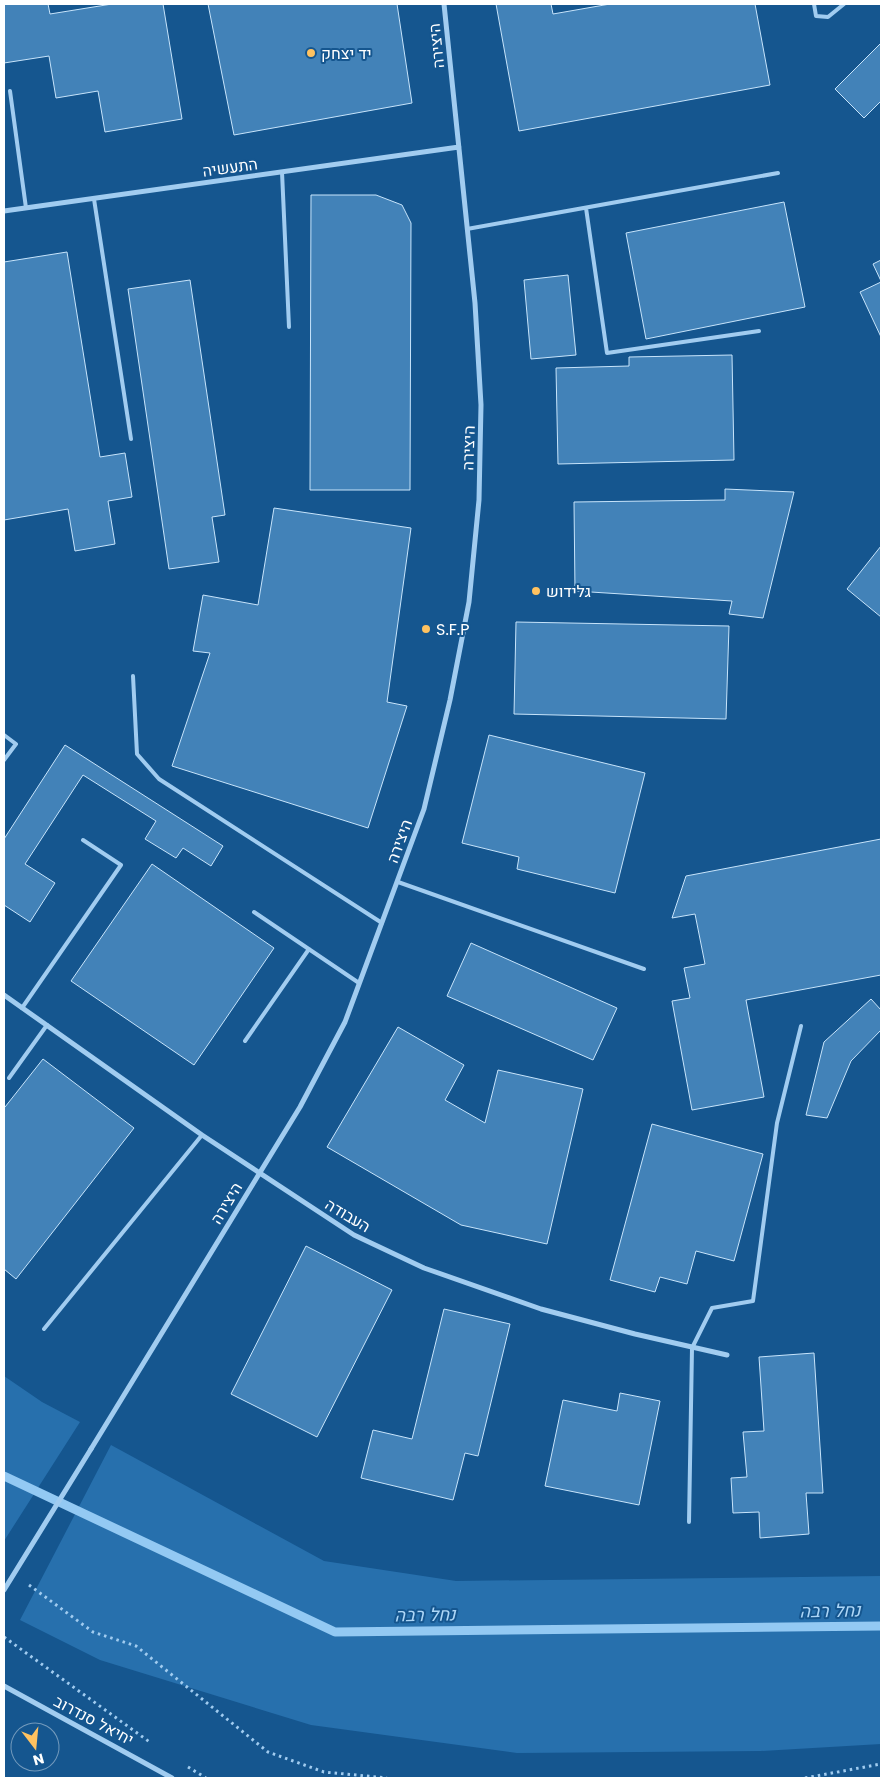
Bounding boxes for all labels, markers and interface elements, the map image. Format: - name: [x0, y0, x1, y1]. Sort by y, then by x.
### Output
- street label: היצירה: [423, 22, 450, 70]
- place label: יד יצחק: [321, 42, 372, 65]
- marker: יד יצחק: [305, 47, 317, 59]
- street label: התעשיה: [201, 152, 259, 183]
- street label: היצירה: [456, 425, 481, 471]
- place label: גלידוש: [546, 580, 591, 603]
- marker: גלידוש: [530, 585, 542, 597]
- place label: S.F.P: [436, 618, 469, 641]
- marker: S.F.P: [420, 623, 432, 635]
- street label: היצירה: [381, 816, 418, 866]
- street label: היצירה: [205, 1178, 248, 1228]
- street label: העבודה: [321, 1193, 375, 1238]
- water label: נחל רבה: [799, 1597, 862, 1624]
- water label: נחל רבה: [394, 1601, 457, 1628]
- street label: יחיאל סנדרוב: [50, 1690, 138, 1751]
- north arrow: [10, 1722, 60, 1772]
- text: N: [31, 1748, 46, 1771]

